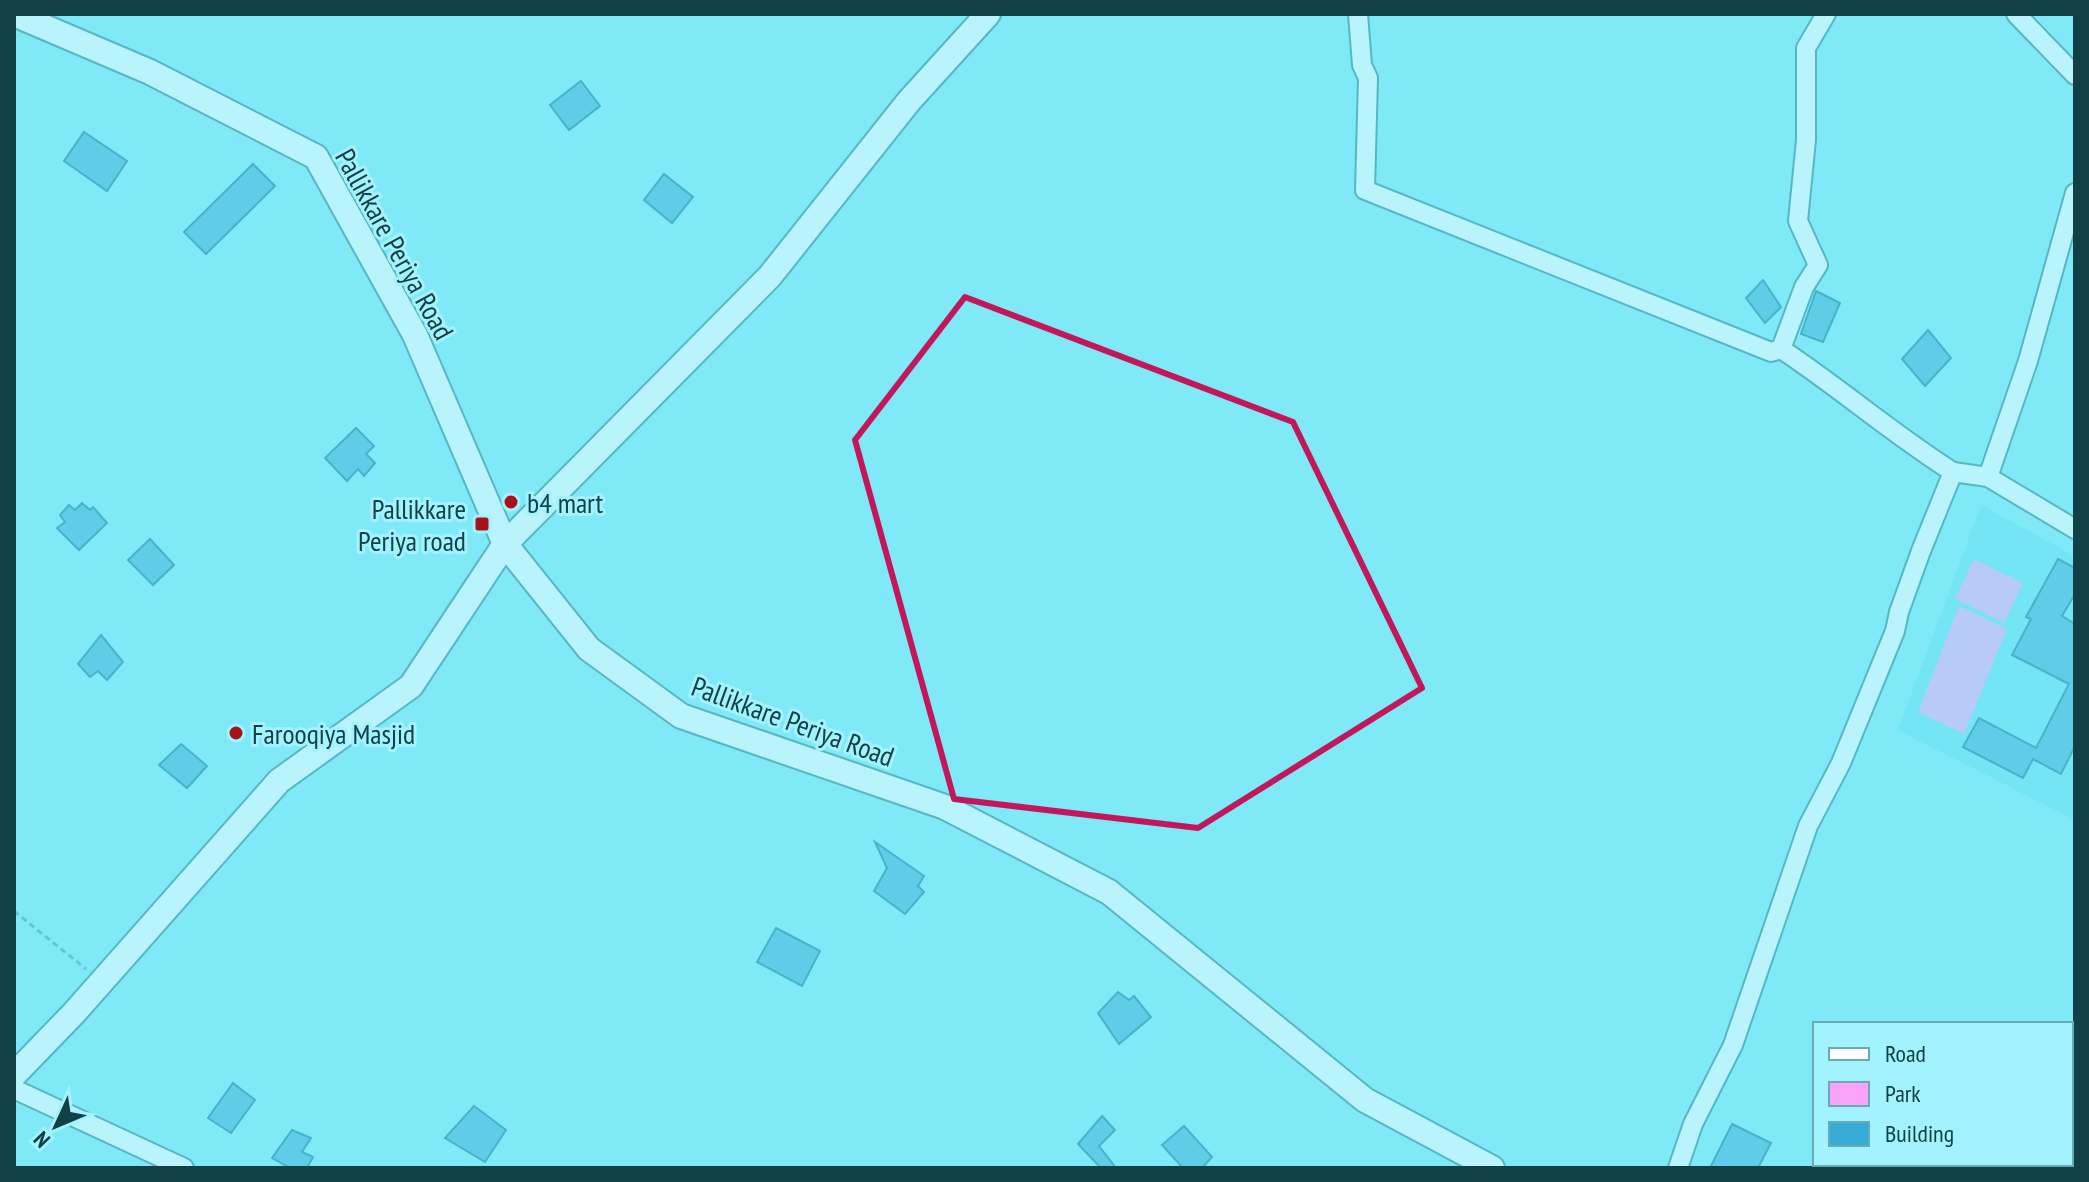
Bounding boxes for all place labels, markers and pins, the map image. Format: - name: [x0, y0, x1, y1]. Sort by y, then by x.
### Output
- place label: b4 mart: [527, 484, 603, 521]
- place label: Pallikkare Periya road: [358, 490, 466, 559]
- marker: b4 mart: [502, 493, 520, 511]
- marker: Pallikkare Periya road: [473, 515, 491, 533]
- place label: Farooqiya Masjid: [252, 715, 415, 752]
- marker: Farooqiya Masjid: [227, 724, 245, 742]

